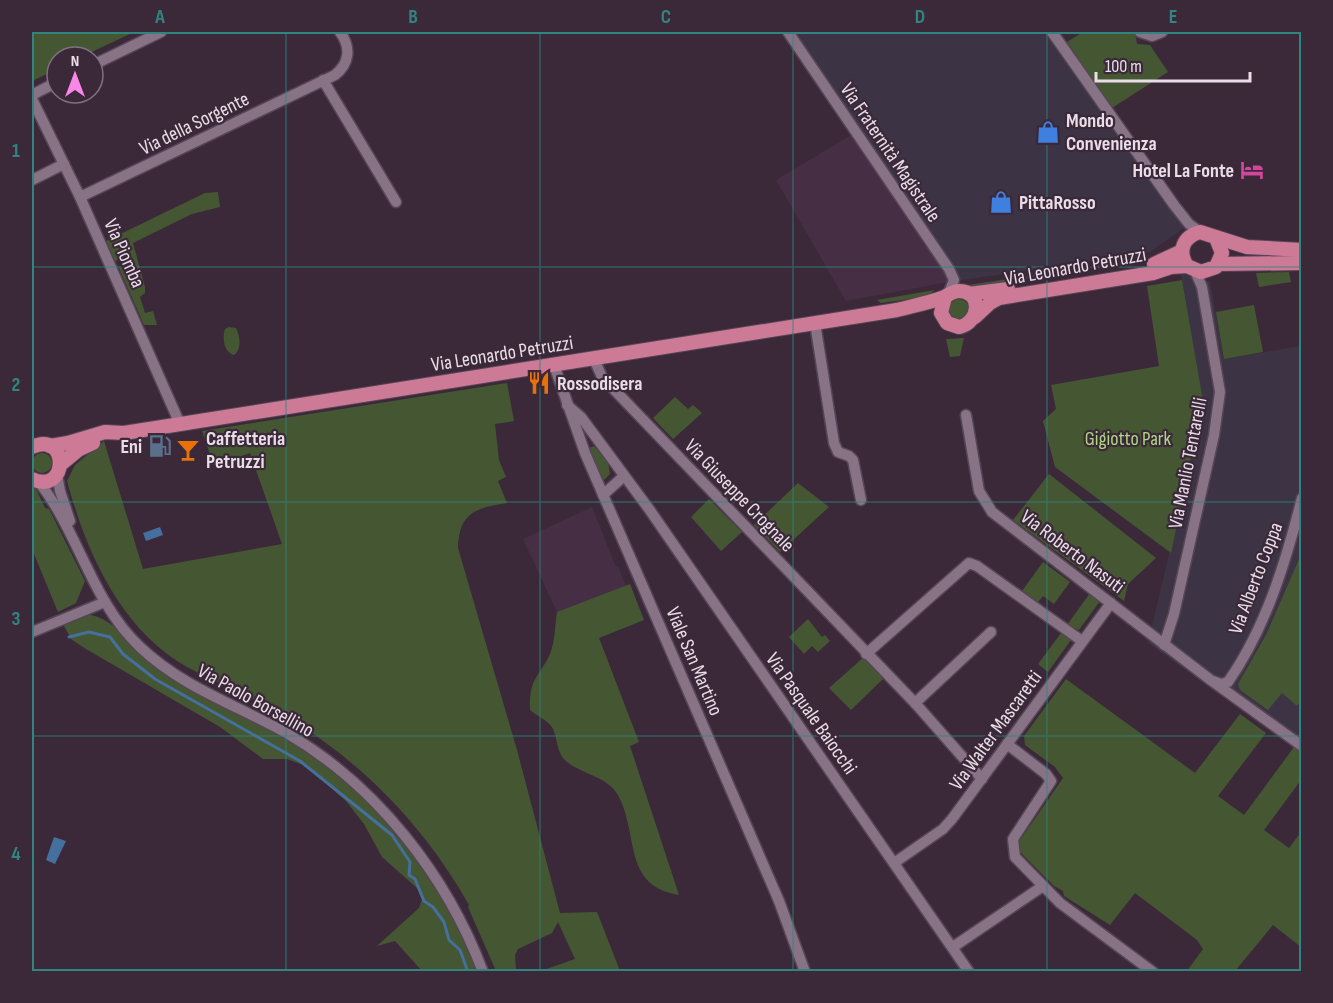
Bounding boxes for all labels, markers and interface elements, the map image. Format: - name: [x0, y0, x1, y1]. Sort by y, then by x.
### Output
- text: A: [154, 5, 165, 29]
- text: B: [408, 5, 418, 29]
- text: C: [661, 5, 671, 29]
- text: D: [915, 5, 925, 29]
- text: E: [1169, 5, 1177, 29]
- north arrow: [45, 45, 105, 105]
- scale bar: [1096, 45, 1250, 83]
- text: N: [71, 52, 79, 71]
- text: 100 m: [1105, 56, 1142, 77]
- street label: Via Fraternità Magistrale: [835, 78, 946, 227]
- street label: Via della Sorgente: [136, 87, 253, 161]
- place label: Mondo Convenienza: [1066, 109, 1157, 156]
- shop icon: Mondo Convenienza: [1035, 119, 1061, 145]
- text: 1: [12, 139, 20, 163]
- hotel icon: Hotel La Fonte: [1239, 157, 1265, 183]
- place label: Hotel La Fonte: [1132, 159, 1234, 183]
- shop icon: PittaRosso: [988, 189, 1014, 215]
- place label: PittaRosso: [1019, 191, 1096, 215]
- street label: Via Piomba: [98, 215, 150, 292]
- street label: Via Leonardo Petruzzi: [1003, 243, 1148, 291]
- street label: Via Leonardo Petruzzi: [429, 331, 575, 377]
- restaurant icon: Rossodisera: [526, 370, 552, 396]
- place label: Rossodisera: [557, 372, 642, 396]
- text: 2: [12, 373, 20, 397]
- street label: Via Manlio Tentarelli: [1163, 395, 1212, 531]
- place label: Caffetteria Petruzzi: [206, 427, 285, 474]
- park label: Gigiotto Park: [1085, 427, 1172, 451]
- fuel station icon: Eni: [147, 433, 173, 459]
- street label: Via Giuseppe Crognale: [679, 434, 799, 557]
- place label: Eni: [120, 435, 142, 459]
- bar icon: Caffetteria Petruzzi: [175, 437, 201, 463]
- street label: Via Roberto Nasuti: [1016, 505, 1129, 599]
- street label: Via Alberto Coppa: [1224, 519, 1288, 638]
- street label: Viale San Martino: [660, 603, 728, 719]
- text: 3: [12, 607, 21, 631]
- street label: Via Pasquale Baiocchi: [760, 648, 862, 779]
- street label: Via Paolo Borsellino: [193, 659, 318, 743]
- street label: Via Walter Mascaretti: [944, 666, 1047, 795]
- text: 4: [11, 842, 21, 866]

